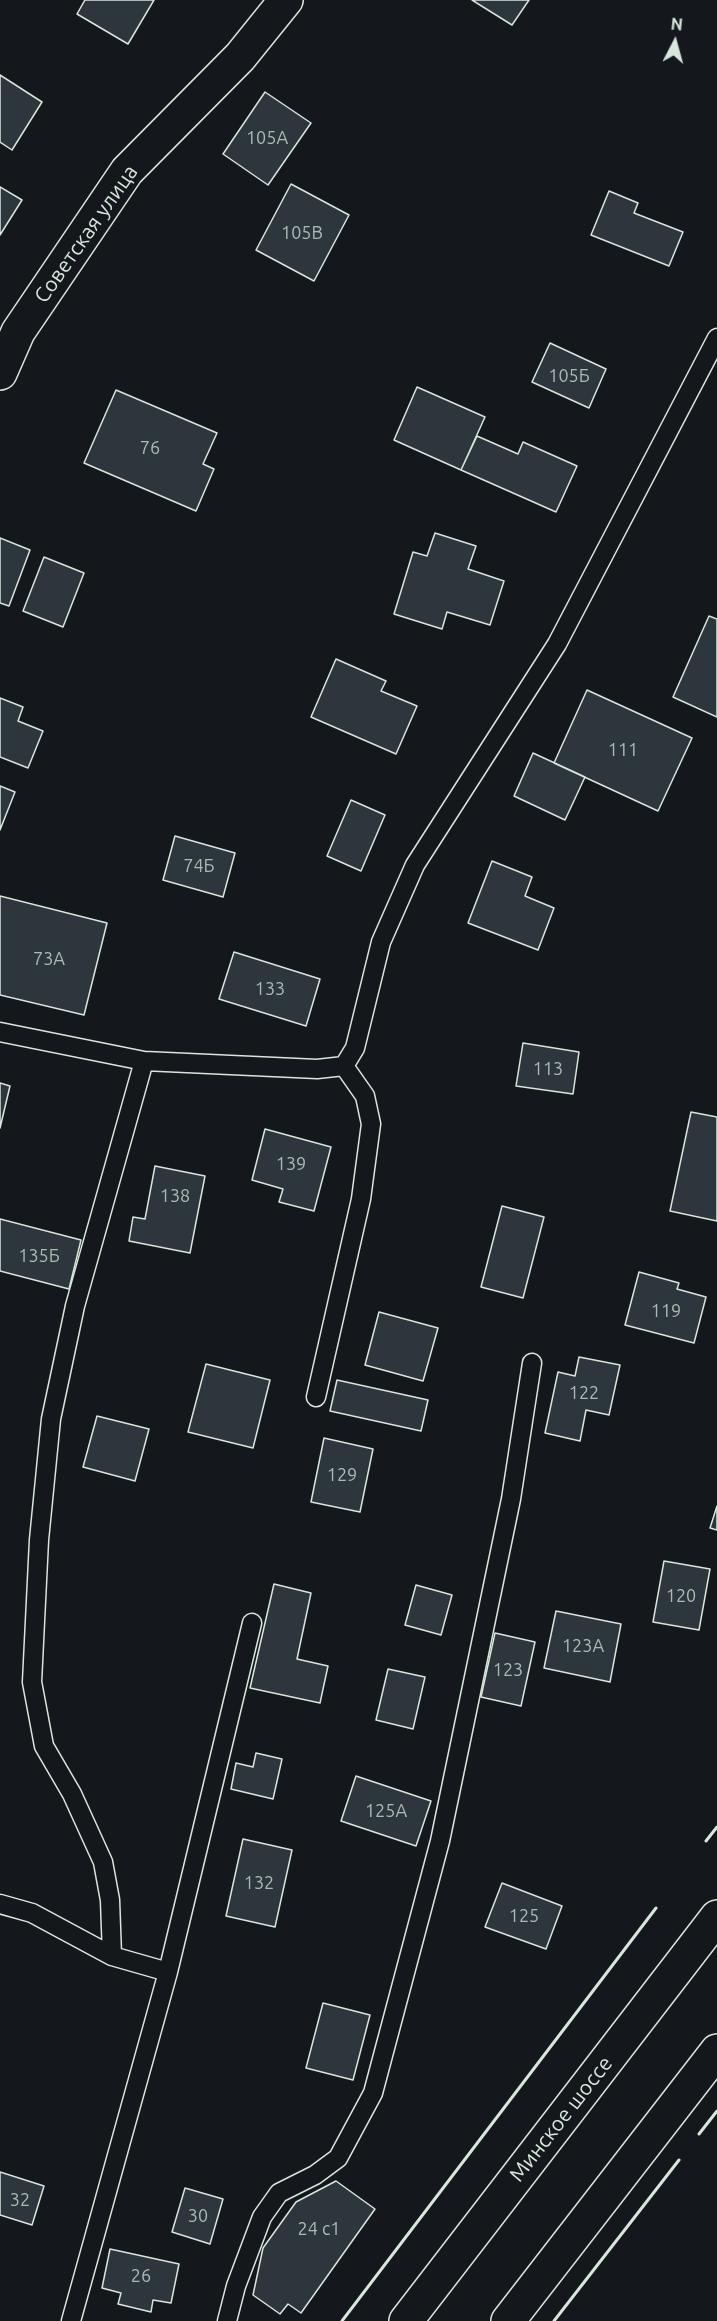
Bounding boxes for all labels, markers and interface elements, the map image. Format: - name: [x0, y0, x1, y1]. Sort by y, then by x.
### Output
- north arrow: [645, 12, 705, 72]
- text: N: [670, 15, 684, 34]
- house number: 105А: [246, 127, 288, 149]
- street label: Советская улица: [29, 160, 143, 308]
- house number: 105В: [281, 222, 323, 244]
- house number: 105Б: [548, 365, 590, 387]
- house number: 76: [140, 437, 160, 459]
- house number: 111: [608, 739, 638, 761]
- house number: 74Б: [183, 855, 215, 877]
- house number: 73А: [33, 948, 65, 970]
- house number: 133: [255, 978, 285, 1000]
- house number: 113: [533, 1058, 563, 1080]
- house number: 139: [276, 1153, 306, 1175]
- house number: 138: [160, 1185, 190, 1207]
- house number: 135Б: [18, 1245, 60, 1267]
- house number: 119: [651, 1300, 681, 1322]
- house number: 122: [569, 1382, 599, 1404]
- house number: 129: [327, 1464, 357, 1486]
- house number: 120: [666, 1585, 696, 1607]
- house number: 123А: [562, 1635, 604, 1657]
- house number: 123: [493, 1659, 523, 1681]
- house number: 125А: [365, 1800, 407, 1822]
- house number: 132: [244, 1872, 274, 1894]
- house number: 125: [509, 1905, 539, 1927]
- street label: Минское шоссе: [504, 2051, 618, 2187]
- house number: 32: [10, 2189, 30, 2211]
- house number: 30: [188, 2205, 208, 2227]
- house number: 24 с1: [298, 2218, 340, 2240]
- house number: 26: [131, 2265, 151, 2287]

